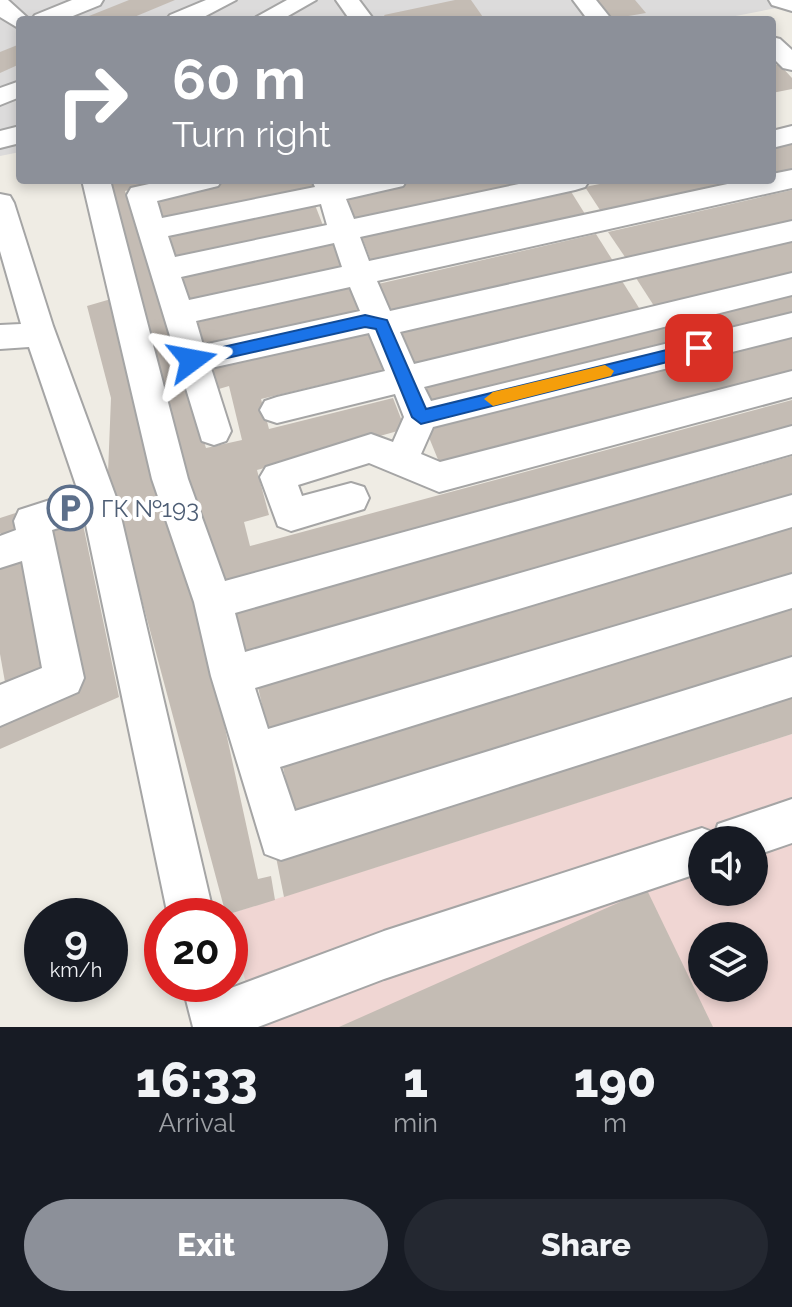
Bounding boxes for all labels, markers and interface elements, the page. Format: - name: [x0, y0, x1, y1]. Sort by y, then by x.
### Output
- text: 60 m: [172, 46, 306, 112]
- icon: right: [40, 48, 144, 152]
- text: Turn right: [172, 113, 331, 155]
- pin: [665, 314, 733, 382]
- position arrow: [150, 318, 234, 402]
- icon: arrive: [677, 326, 721, 370]
- parking icon: ГК №193: [46, 484, 94, 532]
- place label: ГК №193: [101, 494, 199, 523]
- map controls: [688, 826, 768, 1002]
- button: sound: [688, 826, 768, 906]
- speed limit sign: 20: [144, 898, 248, 1002]
- text: 9: [64, 916, 88, 963]
- button: layers: [688, 922, 768, 1002]
- text: km/h: [50, 958, 102, 982]
- text: 16:33: [136, 1052, 258, 1108]
- text: 1: [403, 1052, 428, 1108]
- text: 190: [574, 1052, 656, 1108]
- text: Arrival: [158, 1108, 235, 1138]
- text: min: [393, 1108, 438, 1138]
- text: m: [603, 1108, 627, 1138]
- button: Exit: [24, 1199, 388, 1291]
- button: Share: [404, 1199, 768, 1291]

